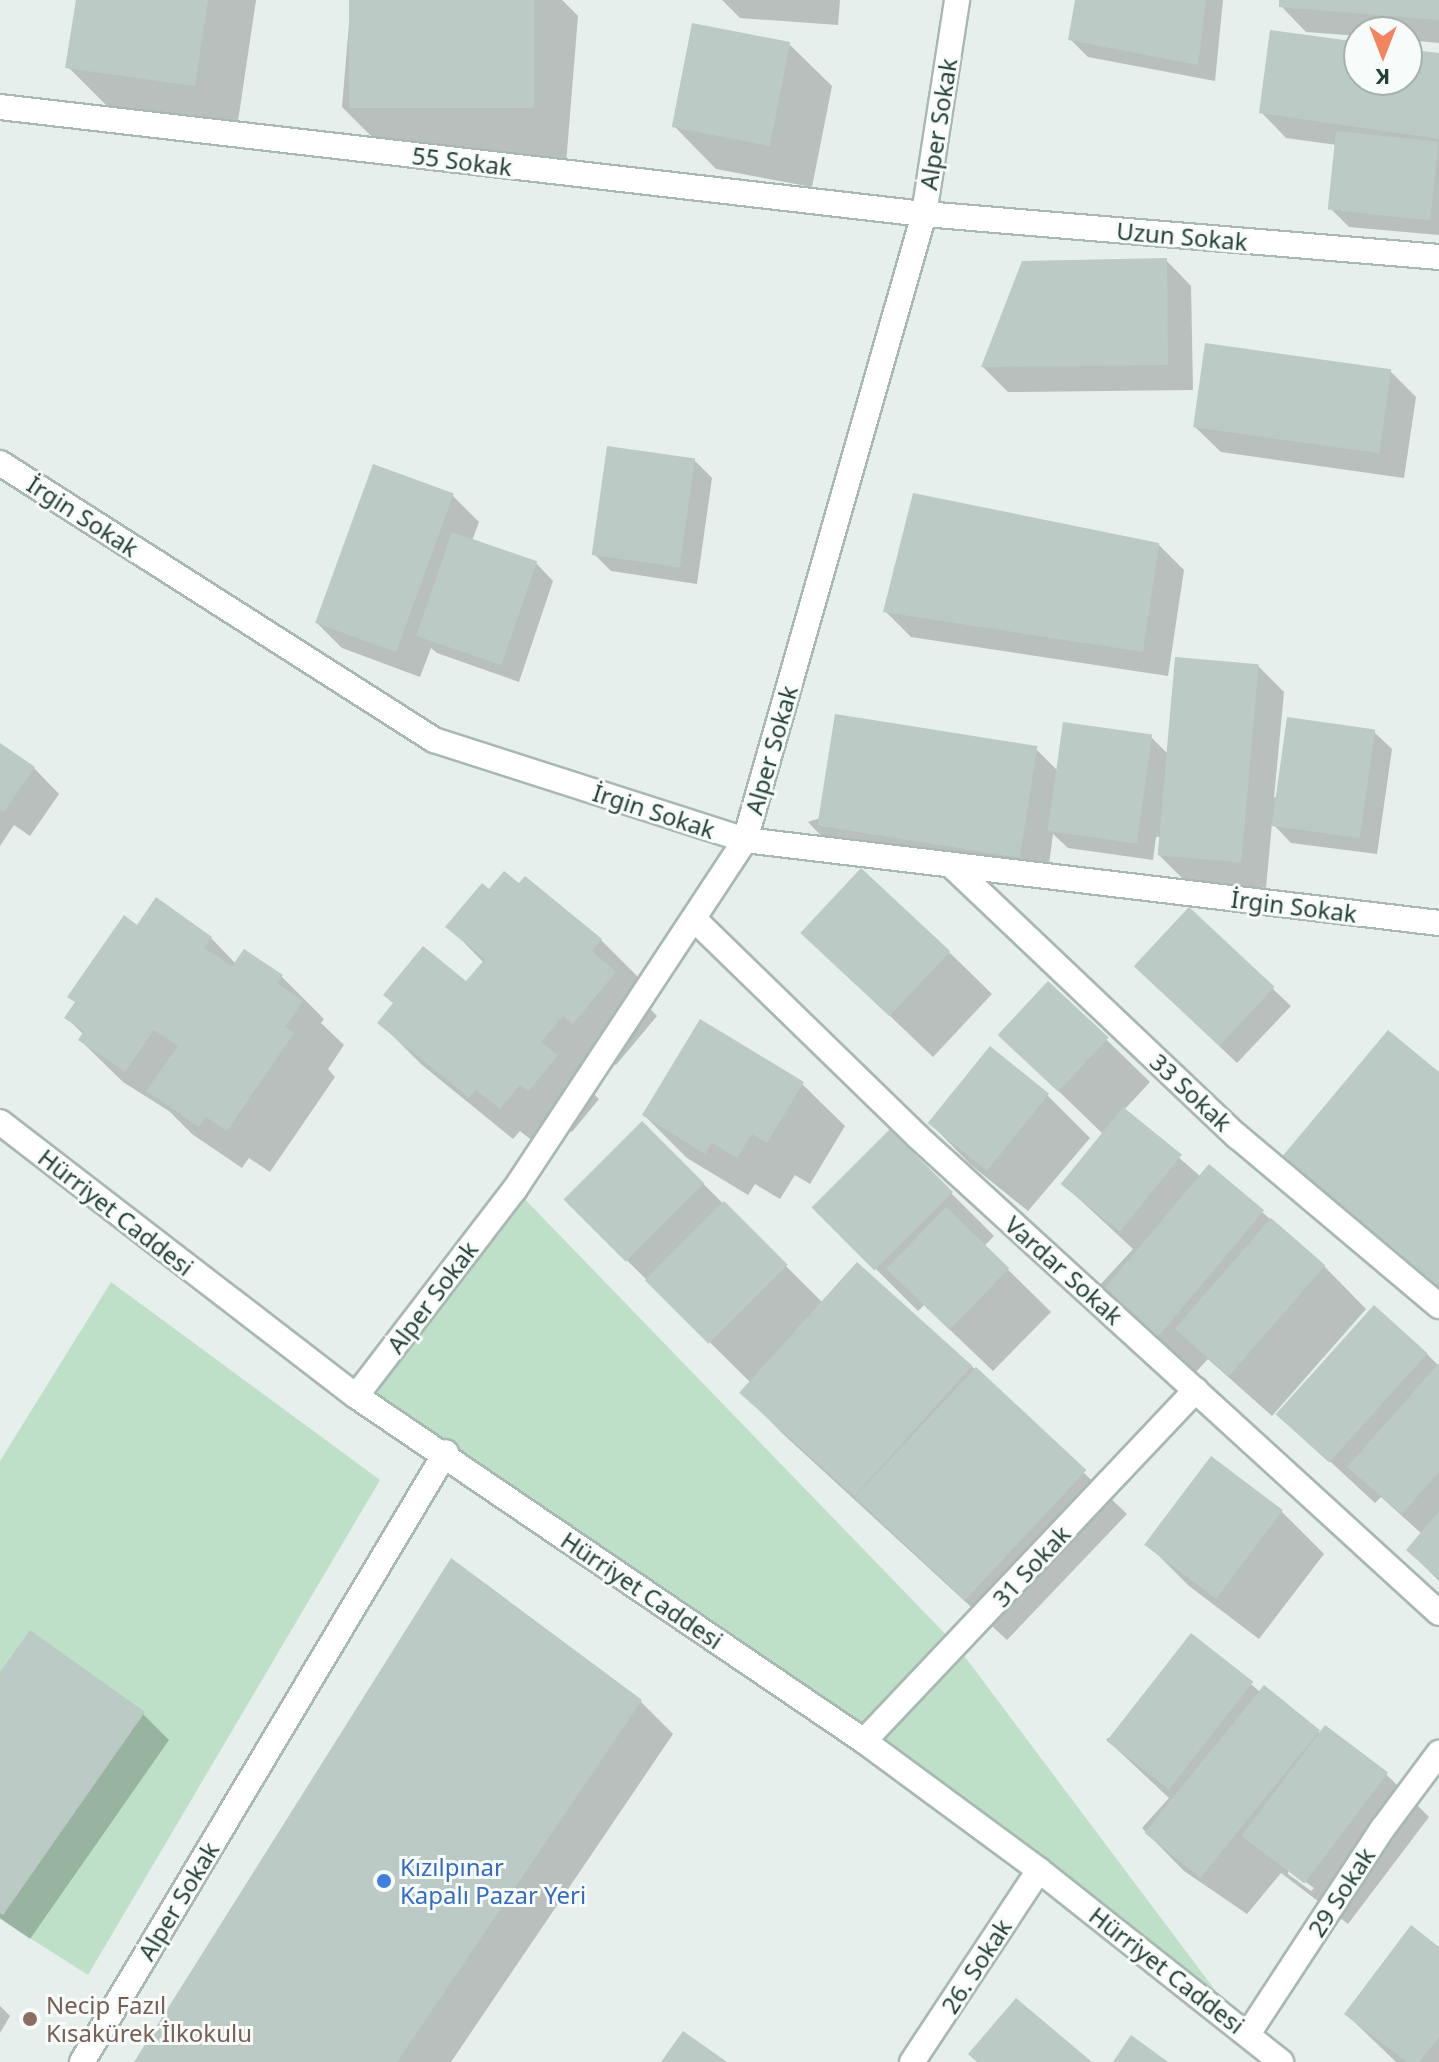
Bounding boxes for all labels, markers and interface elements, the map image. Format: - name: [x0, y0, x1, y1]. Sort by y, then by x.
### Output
- north arrow: [1343, 16, 1423, 96]
- street label: Alper Sokak: [913, 56, 963, 192]
- text: K: [1376, 63, 1390, 93]
- street label: 55 Sokak: [410, 141, 514, 181]
- street label: Uzun Sokak: [1115, 216, 1249, 256]
- street label: İrgin Sokak: [22, 469, 144, 563]
- street label: Alper Sokak: [739, 682, 803, 818]
- street label: İrgin Sokak: [589, 778, 719, 844]
- street label: İrgin Sokak: [1229, 884, 1359, 928]
- street label: 33 Sokak: [1144, 1047, 1238, 1137]
- street label: Hürriyet Caddesi: [33, 1143, 199, 1281]
- street label: Vardar Sokak: [999, 1210, 1129, 1330]
- street label: Alper Sokak: [381, 1235, 483, 1359]
- street label: 31 Sokak: [986, 1519, 1076, 1613]
- street label: Hürriyet Caddesi: [556, 1525, 728, 1655]
- street label: Alper Sokak: [131, 1837, 225, 1965]
- street label: 29 Sokak: [1302, 1842, 1380, 1942]
- place label: Kızılpınar Kapalı Pazar Yeri: [400, 1853, 586, 1909]
- marker: Kızılpınar Kapalı Pazar Yeri: [375, 1872, 393, 1890]
- street label: Hürriyet Caddesi: [1084, 1901, 1250, 2039]
- street label: 26. Sokak: [935, 1913, 1017, 2019]
- place label: Necip Fazıl Kısakürek İlkokulu: [46, 1991, 252, 2047]
- marker: Necip Fazıl Kısakürek İlkokulu: [21, 2010, 39, 2028]

